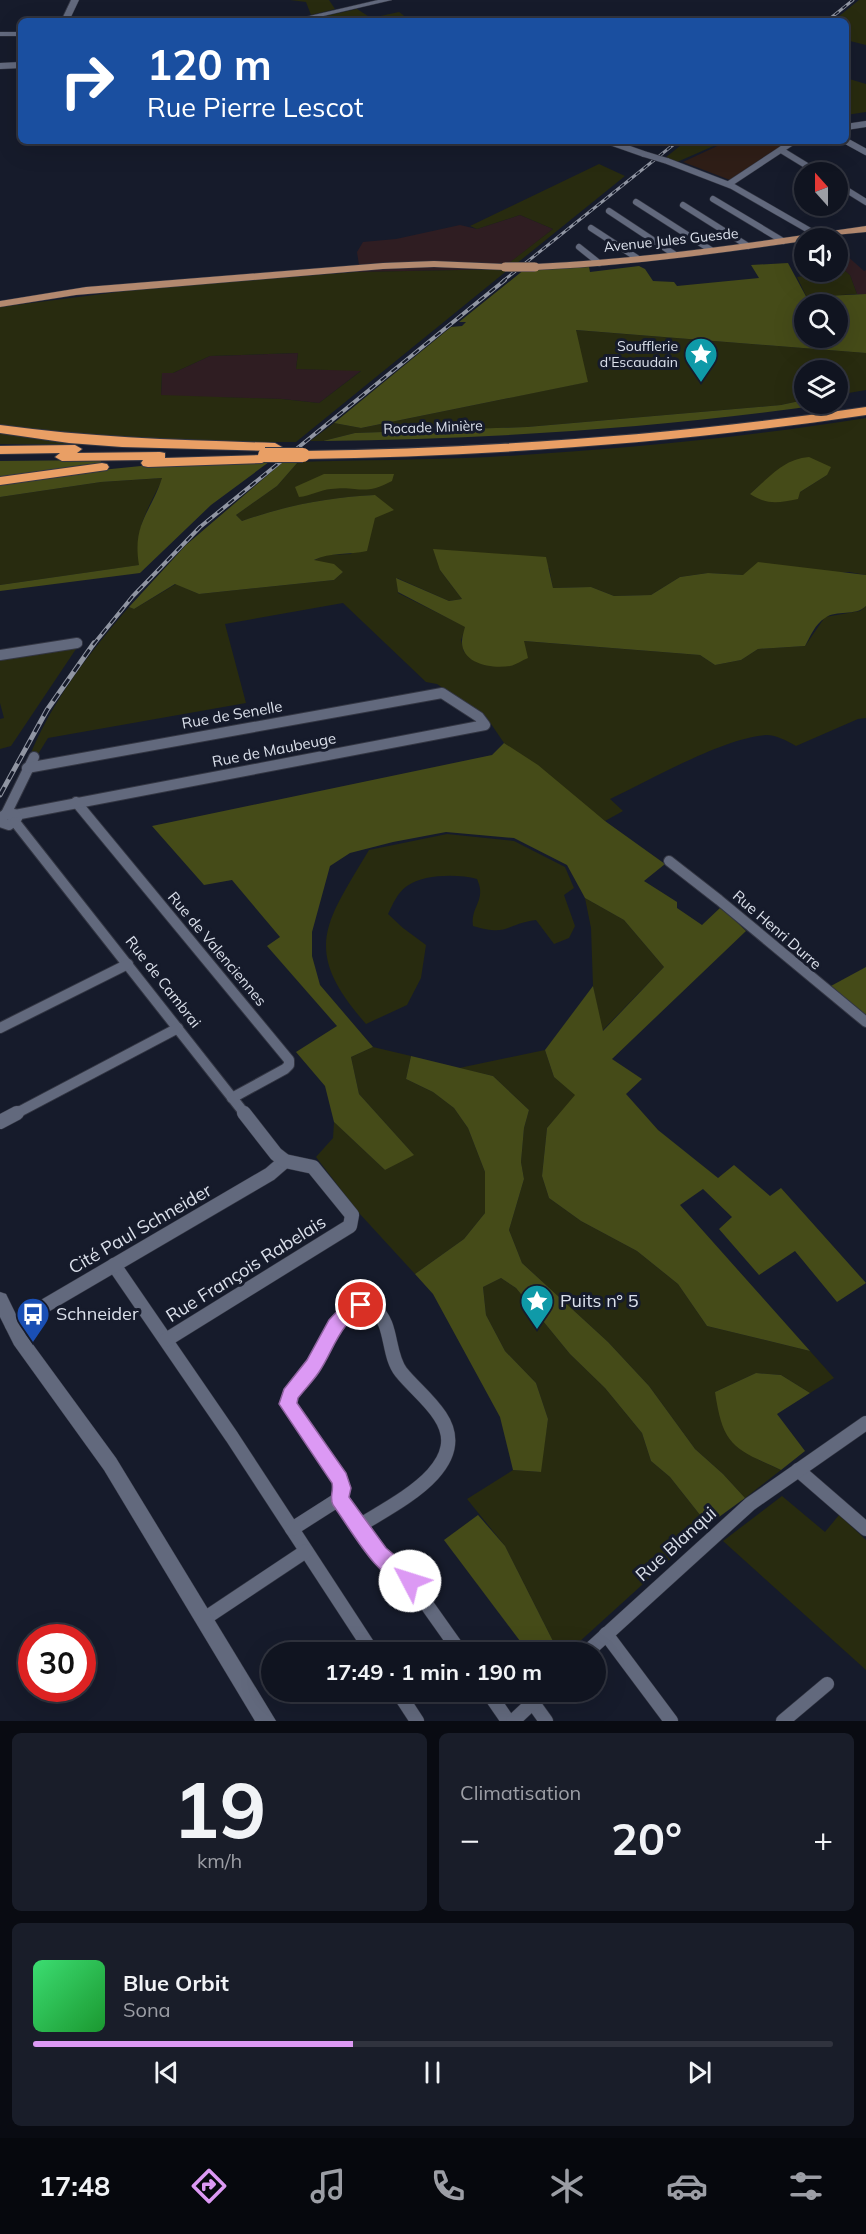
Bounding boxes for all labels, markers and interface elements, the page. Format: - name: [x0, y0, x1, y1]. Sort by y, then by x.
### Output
- text: 120 m: [147, 38, 272, 91]
- icon: right: [48, 42, 126, 120]
- text: Rue Pierre Lescot: [147, 90, 363, 124]
- north arrow: [794, 162, 848, 216]
- map controls: [794, 162, 848, 414]
- street label: Avenue Jules Guesde: [603, 224, 739, 256]
- button: sound: [794, 228, 848, 282]
- button: search: [794, 294, 848, 348]
- place icon: Soufflerie d'Escaudain: [683, 336, 719, 383]
- place label: Soufflerie d'Escaudain: [600, 337, 678, 371]
- button: layers: [794, 360, 848, 414]
- street label: Rocade Minière: [383, 416, 483, 438]
- street label: Rue de Senelle: [180, 696, 284, 733]
- street label: Rue de Maubeuge: [210, 728, 337, 771]
- street label: Rue Henri Durre: [729, 886, 826, 973]
- street label: Rue de Valenciennes: [164, 888, 271, 1010]
- street label: Rue de Cambrai: [122, 932, 205, 1031]
- street label: Cité Paul Schneider: [64, 1178, 216, 1279]
- street label: Rue François Rabelais: [162, 1210, 330, 1327]
- pin: [335, 1279, 386, 1330]
- place icon: Puits n° 5: [519, 1283, 555, 1330]
- icon: arrive: [344, 1288, 377, 1321]
- place label: Puits n° 5: [560, 1289, 639, 1312]
- bus stop icon: Schneider: [15, 1296, 51, 1343]
- place label: Schneider: [56, 1302, 139, 1325]
- street label: Rue Blanqui: [631, 1501, 721, 1586]
- position arrow: [378, 1549, 442, 1613]
- speed limit sign: 30: [18, 1624, 96, 1702]
- text: 17:49 · 1 min · 190 m: [325, 1658, 542, 1686]
- text: 19: [173, 1760, 266, 1858]
- text: Climatisation: [460, 1780, 581, 1805]
- text: 20°: [611, 1810, 682, 1866]
- text: −: [460, 1818, 480, 1859]
- text: +: [813, 1818, 833, 1859]
- text: km/h: [197, 1848, 242, 1873]
- text: Blue Orbit: [123, 1969, 229, 1997]
- text: Sona: [123, 1997, 171, 2022]
- icon: previous: [150, 2056, 183, 2089]
- icon: pause: [416, 2056, 449, 2089]
- icon: next: [683, 2056, 716, 2089]
- icon: directions: [188, 2165, 230, 2207]
- icon: music: [307, 2165, 349, 2207]
- icon: phone: [427, 2165, 469, 2207]
- icon: climate: [546, 2165, 588, 2207]
- icon: car: [666, 2165, 708, 2207]
- icon: filters: [785, 2165, 827, 2207]
- text: 17:48: [39, 2169, 110, 2203]

